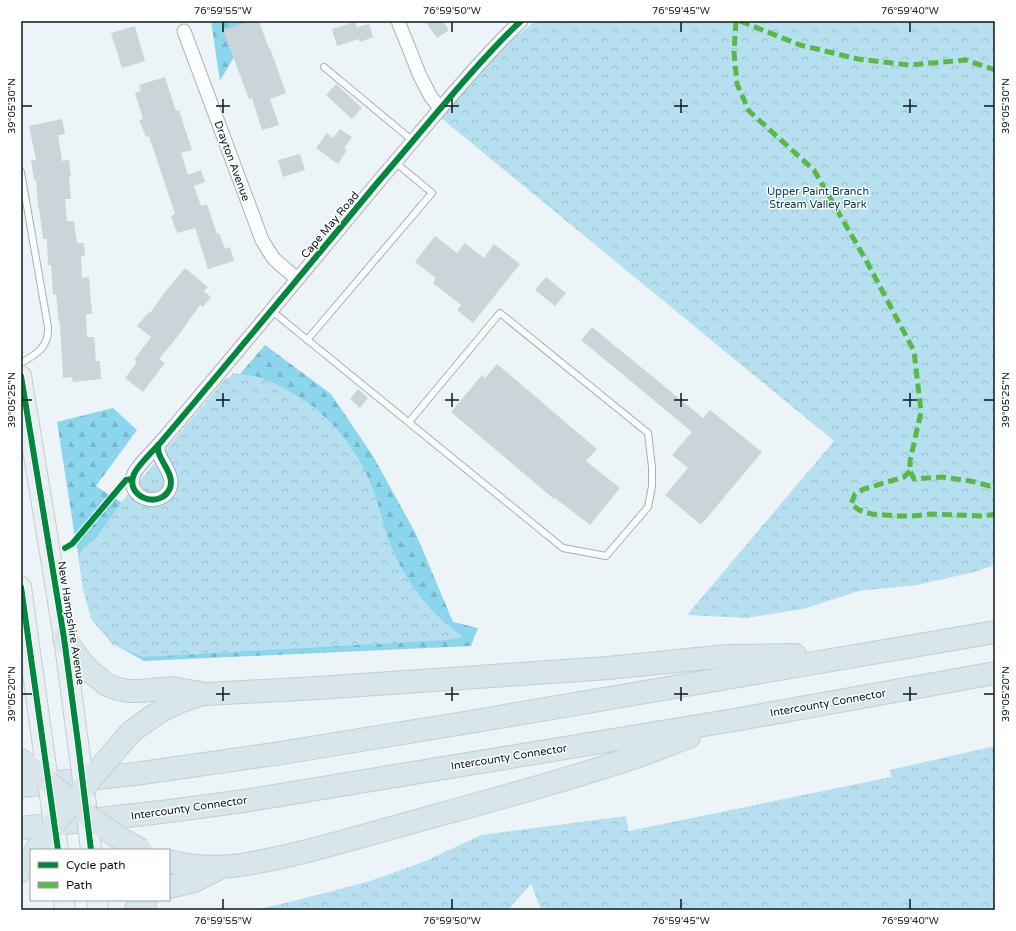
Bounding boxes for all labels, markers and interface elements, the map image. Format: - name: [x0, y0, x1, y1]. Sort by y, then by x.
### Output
- text: 76°59'55"W: [194, 5, 252, 17]
- text: 76°59'50"W: [423, 5, 481, 17]
- text: 76°59'45"W: [652, 5, 710, 17]
- text: 76°59'40"W: [881, 5, 939, 17]
- text: 39°05'30"N: [6, 78, 18, 134]
- text: 39°05'30"N: [1000, 78, 1012, 134]
- street label: Drayton Avenue: [211, 119, 253, 203]
- park label: Upper Paint Branch Stream Valley Park: [767, 185, 869, 211]
- street label: Cape May Road: [298, 189, 362, 261]
- text: 39°05'25"N: [6, 372, 18, 428]
- text: 39°05'25"N: [1000, 372, 1012, 428]
- street label: New Hampshire Avenue: [55, 560, 87, 686]
- text: 39°05'20"N: [6, 666, 18, 722]
- text: 39°05'20"N: [1000, 666, 1012, 722]
- street label: Intercounty Connector: [769, 686, 888, 720]
- street label: Intercounty Connector: [450, 741, 569, 773]
- street label: Intercounty Connector: [130, 793, 249, 823]
- legend: [30, 849, 170, 901]
- text: Cycle path: [66, 858, 125, 872]
- text: Path: [66, 878, 92, 892]
- text: 76°59'55"W: [194, 915, 252, 927]
- text: 76°59'50"W: [423, 915, 481, 927]
- text: 76°59'45"W: [652, 915, 710, 927]
- text: 76°59'40"W: [881, 915, 939, 927]

